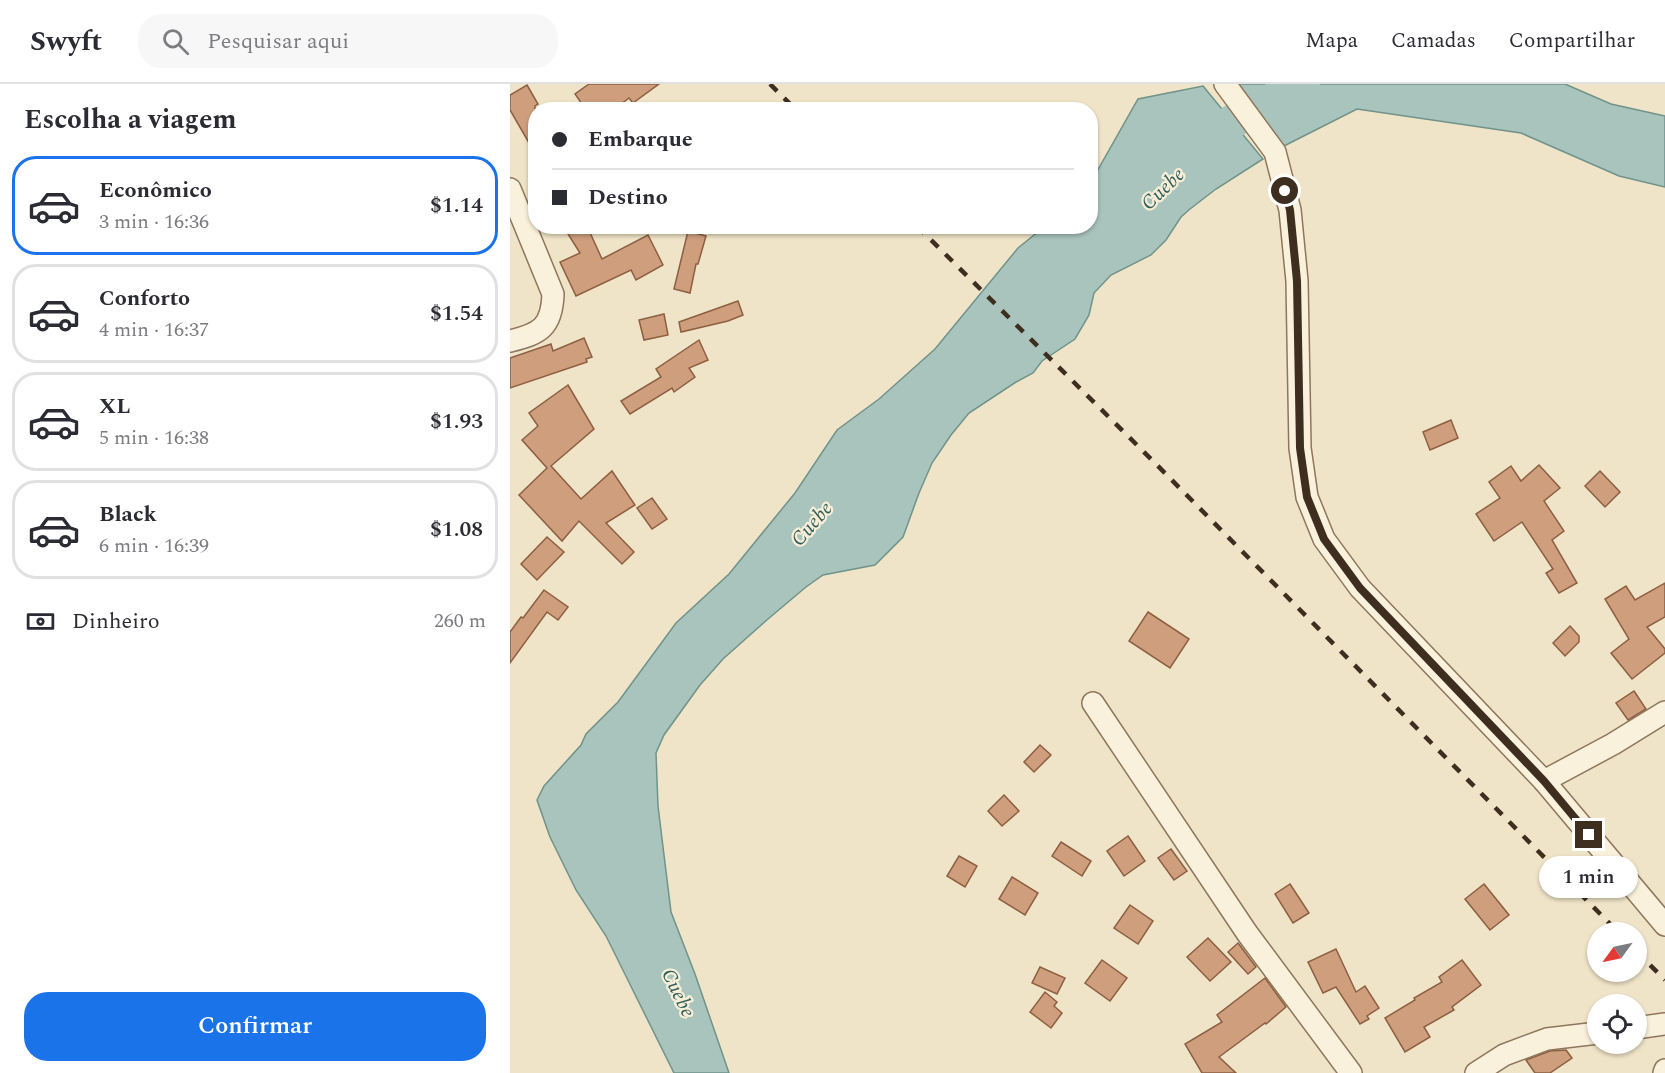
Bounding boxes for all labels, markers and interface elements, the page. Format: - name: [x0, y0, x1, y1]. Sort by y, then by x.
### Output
- search box: [138, 14, 558, 68]
- text: Swyft: [30, 20, 102, 63]
- icon: search: [159, 25, 192, 58]
- text: Pesquisar aqui: [207, 25, 349, 58]
- text: Mapa: [1305, 25, 1358, 57]
- text: Camadas: [1391, 25, 1476, 57]
- text: Compartilhar: [1509, 25, 1635, 57]
- text: Escolha a viagem: [24, 99, 237, 141]
- text: Embarque: [588, 123, 693, 156]
- water label: Cuebe: [1134, 160, 1192, 218]
- text: Econômico: [99, 174, 212, 207]
- route start: [1271, 177, 1298, 204]
- icon: car: [27, 179, 81, 233]
- text: Destino: [588, 181, 668, 214]
- text: $1.14: [430, 189, 483, 222]
- text: 3 min · 16:36: [99, 207, 209, 237]
- text: Conforto: [99, 282, 190, 315]
- icon: car: [27, 287, 81, 341]
- text: $1.54: [430, 297, 483, 330]
- text: 4 min · 16:37: [99, 315, 209, 345]
- text: XL: [99, 390, 130, 423]
- icon: car: [27, 395, 81, 449]
- text: $1.93: [430, 405, 483, 438]
- text: 5 min · 16:38: [99, 423, 209, 453]
- water label: Cuebe: [784, 495, 840, 553]
- text: Black: [99, 498, 157, 531]
- icon: car: [27, 503, 81, 557]
- text: $1.08: [430, 513, 483, 546]
- text: 6 min · 16:39: [99, 531, 209, 561]
- icon: cash: [24, 605, 57, 638]
- text: Dinheiro: [72, 605, 160, 638]
- text: 260 m: [434, 606, 486, 636]
- route end: [1575, 821, 1602, 848]
- callout: 1 min: [1540, 856, 1638, 898]
- text: 1 min: [1563, 862, 1614, 892]
- north arrow: [1587, 922, 1647, 982]
- map controls: [1587, 922, 1647, 1054]
- water label: Cuebe: [653, 963, 703, 1023]
- button: Confirmar: [24, 992, 486, 1061]
- button: locate: [1587, 994, 1647, 1054]

